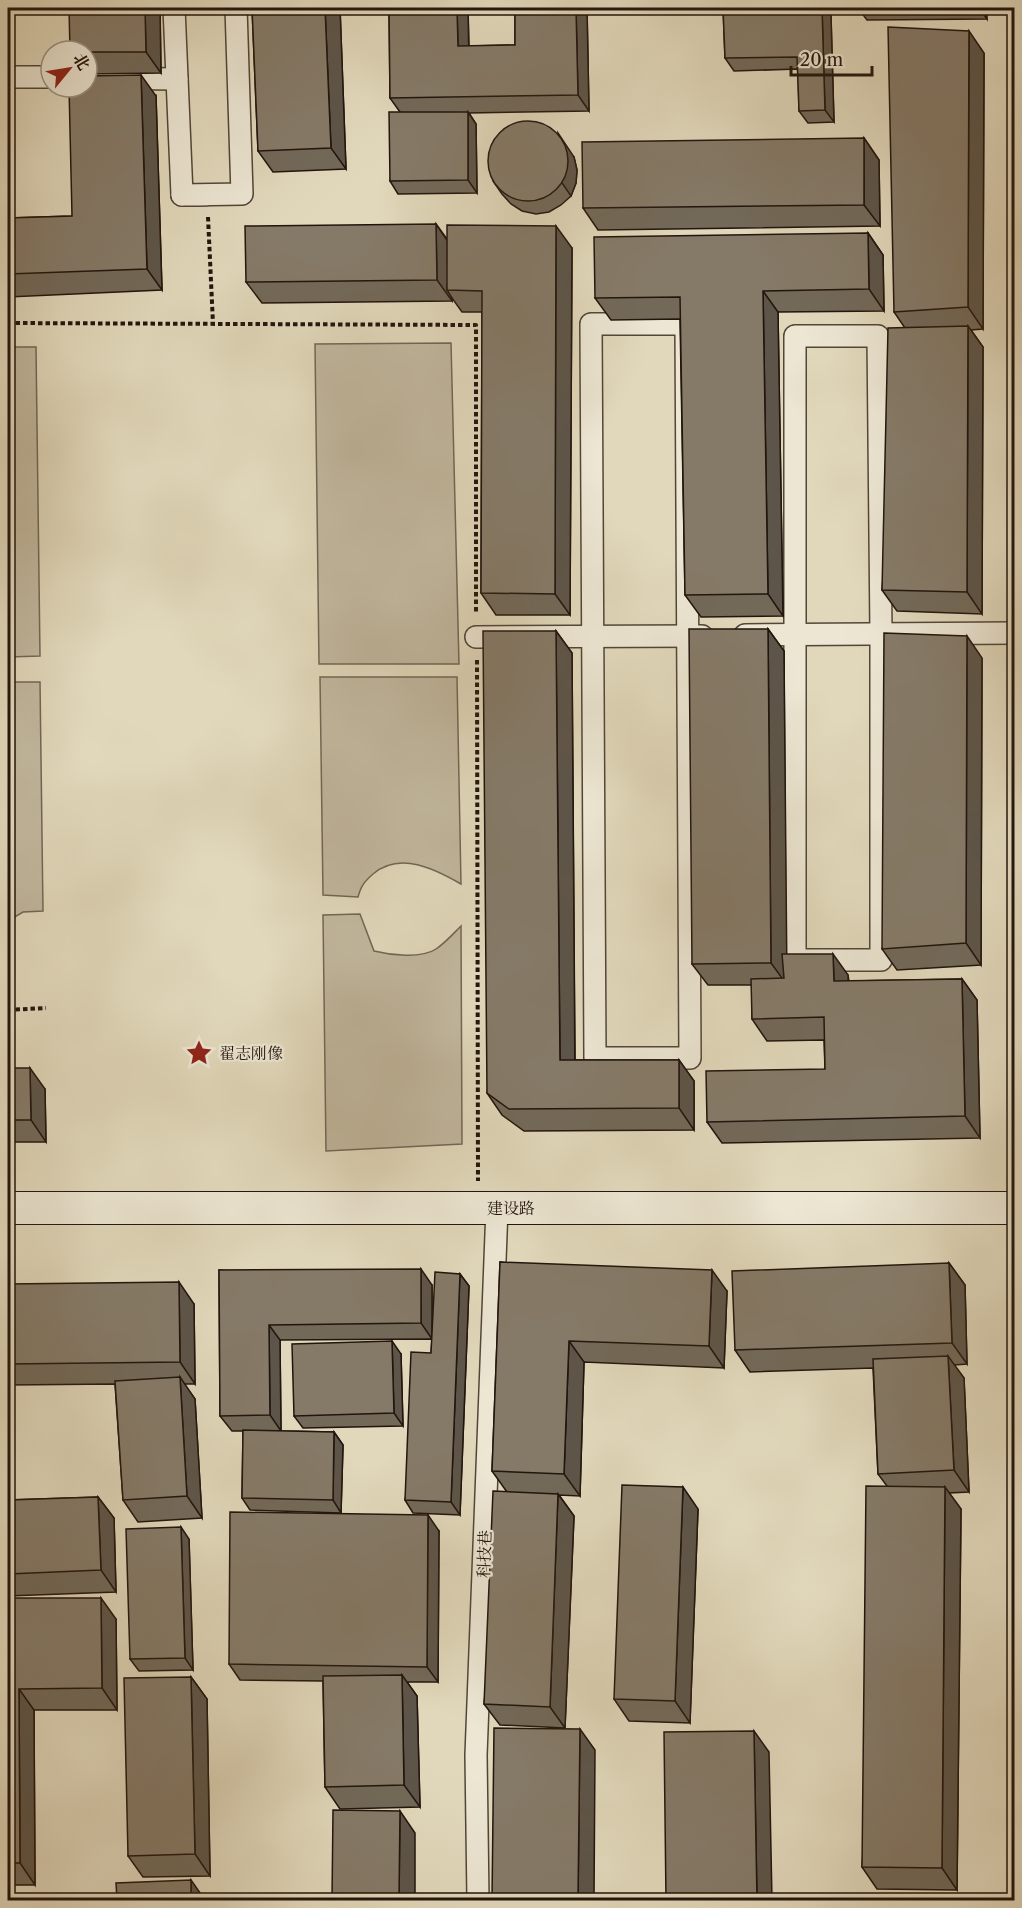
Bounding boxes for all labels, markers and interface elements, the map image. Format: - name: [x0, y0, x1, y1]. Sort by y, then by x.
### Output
- north arrow: [39, 39, 99, 99]
- scale bar: [791, 39, 872, 77]
- text: 20 m: [800, 49, 844, 71]
- text: 北: [69, 50, 95, 73]
- place icon: 翟志刚像: [184, 1038, 214, 1068]
- place label: 翟志刚像: [219, 1043, 283, 1063]
- street label: 建设路: [487, 1198, 535, 1218]
- street label: 科技巷: [473, 1530, 495, 1578]

